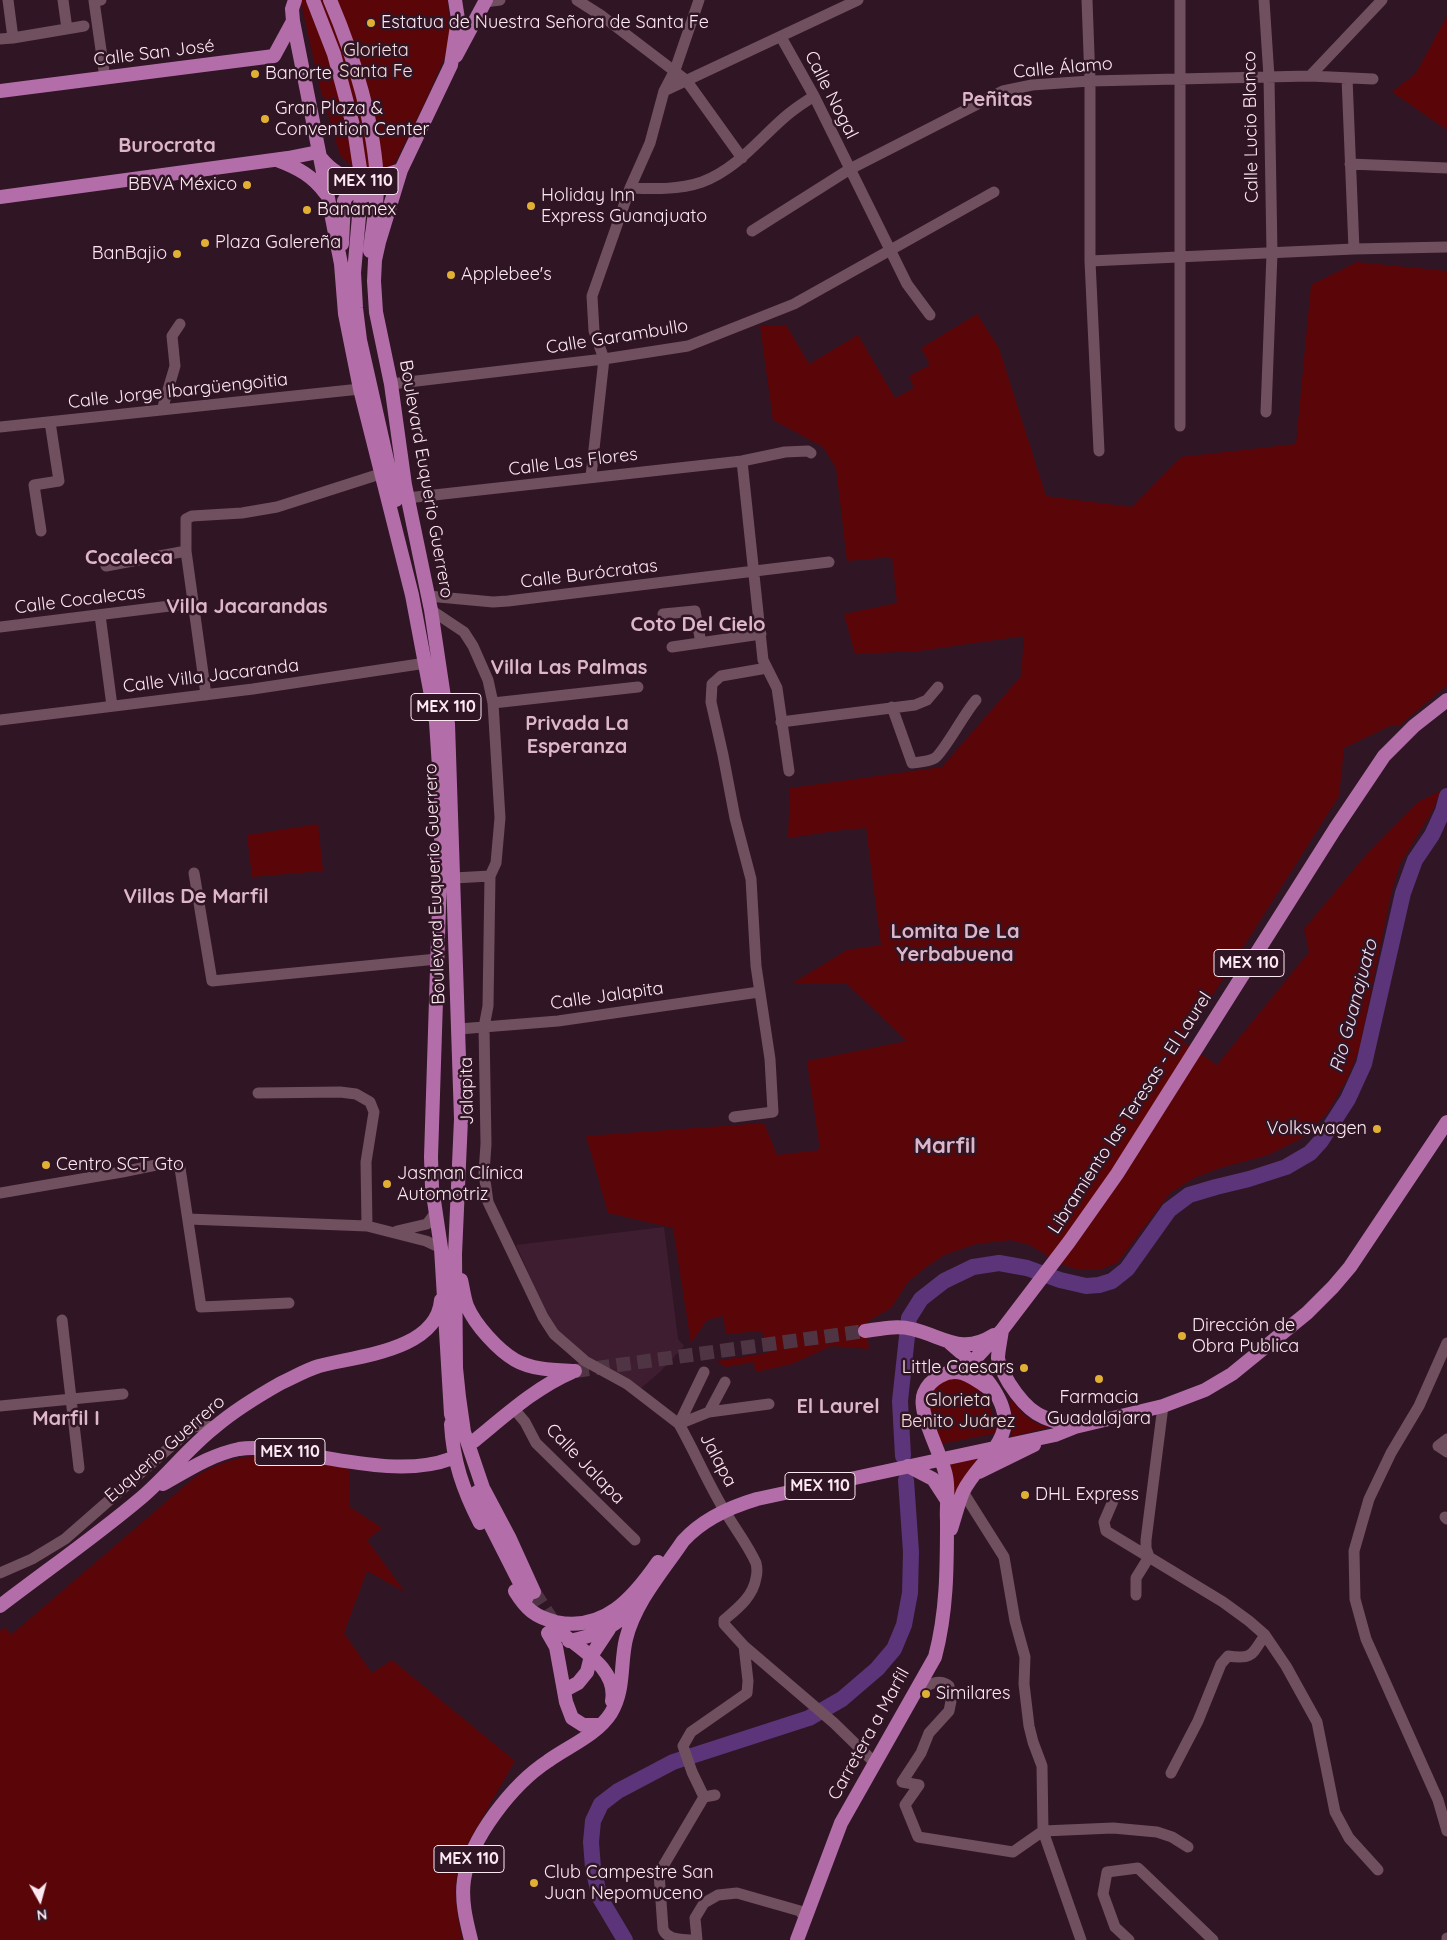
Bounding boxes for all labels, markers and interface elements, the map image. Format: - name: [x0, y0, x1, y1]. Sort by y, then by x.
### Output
- place label: Estatua de Nuestra Señora de Santa Fe: [381, 12, 709, 34]
- marker: Estatua de Nuestra Señora de Santa Fe: [365, 17, 377, 29]
- street label: Calle San José: [92, 35, 216, 71]
- park label: Glorieta Santa Fe: [339, 40, 413, 82]
- street label: Calle Nogal: [800, 47, 862, 143]
- street label: Calle Lucio Blanco: [1239, 51, 1263, 203]
- street label: Calle Álamo: [1012, 53, 1114, 83]
- place label: Banorte: [265, 63, 332, 85]
- marker: Banorte: [249, 68, 261, 80]
- district label: Peñitas: [962, 88, 1032, 112]
- place label: Gran Plaza & Convention Center: [275, 98, 430, 140]
- marker: Gran Plaza & Convention Center: [259, 113, 271, 125]
- district label: Burocrata: [118, 134, 216, 158]
- road number: MEX 110: [328, 168, 398, 195]
- place label: BBVA México: [128, 174, 237, 196]
- marker: BBVA México: [241, 179, 253, 191]
- place label: Holiday Inn Express Guanajuato: [541, 185, 707, 228]
- place label: Banamex: [317, 199, 396, 221]
- marker: Holiday Inn Express Guanajuato: [525, 200, 537, 212]
- marker: Banamex: [301, 204, 313, 216]
- place label: Plaza Galereña: [215, 232, 341, 254]
- marker: Plaza Galereña: [199, 237, 211, 249]
- place label: BanBajio: [92, 243, 167, 265]
- marker: BanBajio: [171, 248, 183, 260]
- place label: Applebee's: [461, 264, 552, 286]
- marker: Applebee's: [445, 269, 457, 281]
- street label: Calle Garambullo: [544, 315, 690, 359]
- street label: Boulevard Euquerio Guerrero: [394, 358, 458, 600]
- street label: Calle Jorge Ibargüengoitia: [67, 369, 289, 413]
- street label: Calle Las Flores: [507, 443, 639, 481]
- district label: Cocaleca: [85, 546, 173, 570]
- street label: Calle Burócratas: [519, 555, 659, 593]
- street label: Calle Cocalecas: [13, 581, 147, 619]
- district label: Villa Jacarandas: [166, 595, 328, 619]
- district label: Coto Del Cielo: [630, 613, 766, 637]
- street label: Calle Villa Jacaranda: [122, 654, 300, 698]
- district label: Villa Las Palmas: [491, 656, 647, 680]
- road number: MEX 110: [411, 694, 481, 720]
- district label: Privada La Esperanza: [525, 712, 629, 759]
- street label: Boulevard Euquerio Guerrero: [420, 763, 450, 1005]
- district label: Villas De Marfil: [123, 885, 269, 909]
- district label: Lomita De La Yerbabuena: [891, 920, 1019, 967]
- water label: Rio Guanajuato: [1325, 937, 1383, 1075]
- road number: MEX 110: [1214, 950, 1284, 976]
- street label: Calle Jalapita: [549, 977, 665, 1015]
- street label: Libramiento las Teresas - El Laurel: [1044, 988, 1216, 1238]
- street label: Jalapita: [456, 1057, 478, 1125]
- place label: Volkswagen: [1266, 1118, 1367, 1140]
- marker: Volkswagen: [1371, 1123, 1383, 1135]
- district label: Marfil: [914, 1133, 976, 1159]
- place label: Centro SCT Gto: [56, 1154, 184, 1176]
- marker: Centro SCT Gto: [40, 1159, 52, 1171]
- place label: Jasman Clínica Automotriz: [397, 1163, 524, 1206]
- marker: Jasman Clínica Automotriz: [381, 1178, 393, 1190]
- place label: Dirección de Obra Publica: [1192, 1315, 1299, 1358]
- marker: Dirección de Obra Publica: [1176, 1330, 1188, 1342]
- place label: Little Caesars: [902, 1357, 1014, 1379]
- marker: Little Caesars: [1018, 1362, 1030, 1374]
- marker: Farmacia Guadalajara: [1093, 1373, 1105, 1385]
- place label: Farmacia Guadalajara: [1047, 1387, 1151, 1430]
- park label: Glorieta Benito Juárez: [901, 1390, 1015, 1432]
- street label: Euquerio Guerrero: [101, 1391, 229, 1507]
- district label: El Laurel: [796, 1395, 880, 1419]
- district label: Marfil I: [32, 1407, 100, 1431]
- street label: Calle Jalapa: [541, 1419, 629, 1509]
- street label: Jalapa: [695, 1429, 741, 1491]
- road number: MEX 110: [255, 1438, 325, 1465]
- road number: MEX 110: [785, 1472, 855, 1500]
- place label: DHL Express: [1035, 1484, 1139, 1506]
- marker: DHL Express: [1019, 1489, 1031, 1501]
- street label: Carretera a Marfil: [824, 1664, 914, 1804]
- place label: Similares: [936, 1683, 1010, 1705]
- marker: Similares: [920, 1688, 932, 1700]
- road number: MEX 110: [434, 1846, 504, 1872]
- place label: Club Campestre San Juan Nepomuceno: [544, 1862, 714, 1905]
- north arrow: [15, 1875, 65, 1925]
- marker: Club Campestre San Juan Nepomuceno: [528, 1877, 540, 1889]
- text: N: [36, 1905, 48, 1924]

